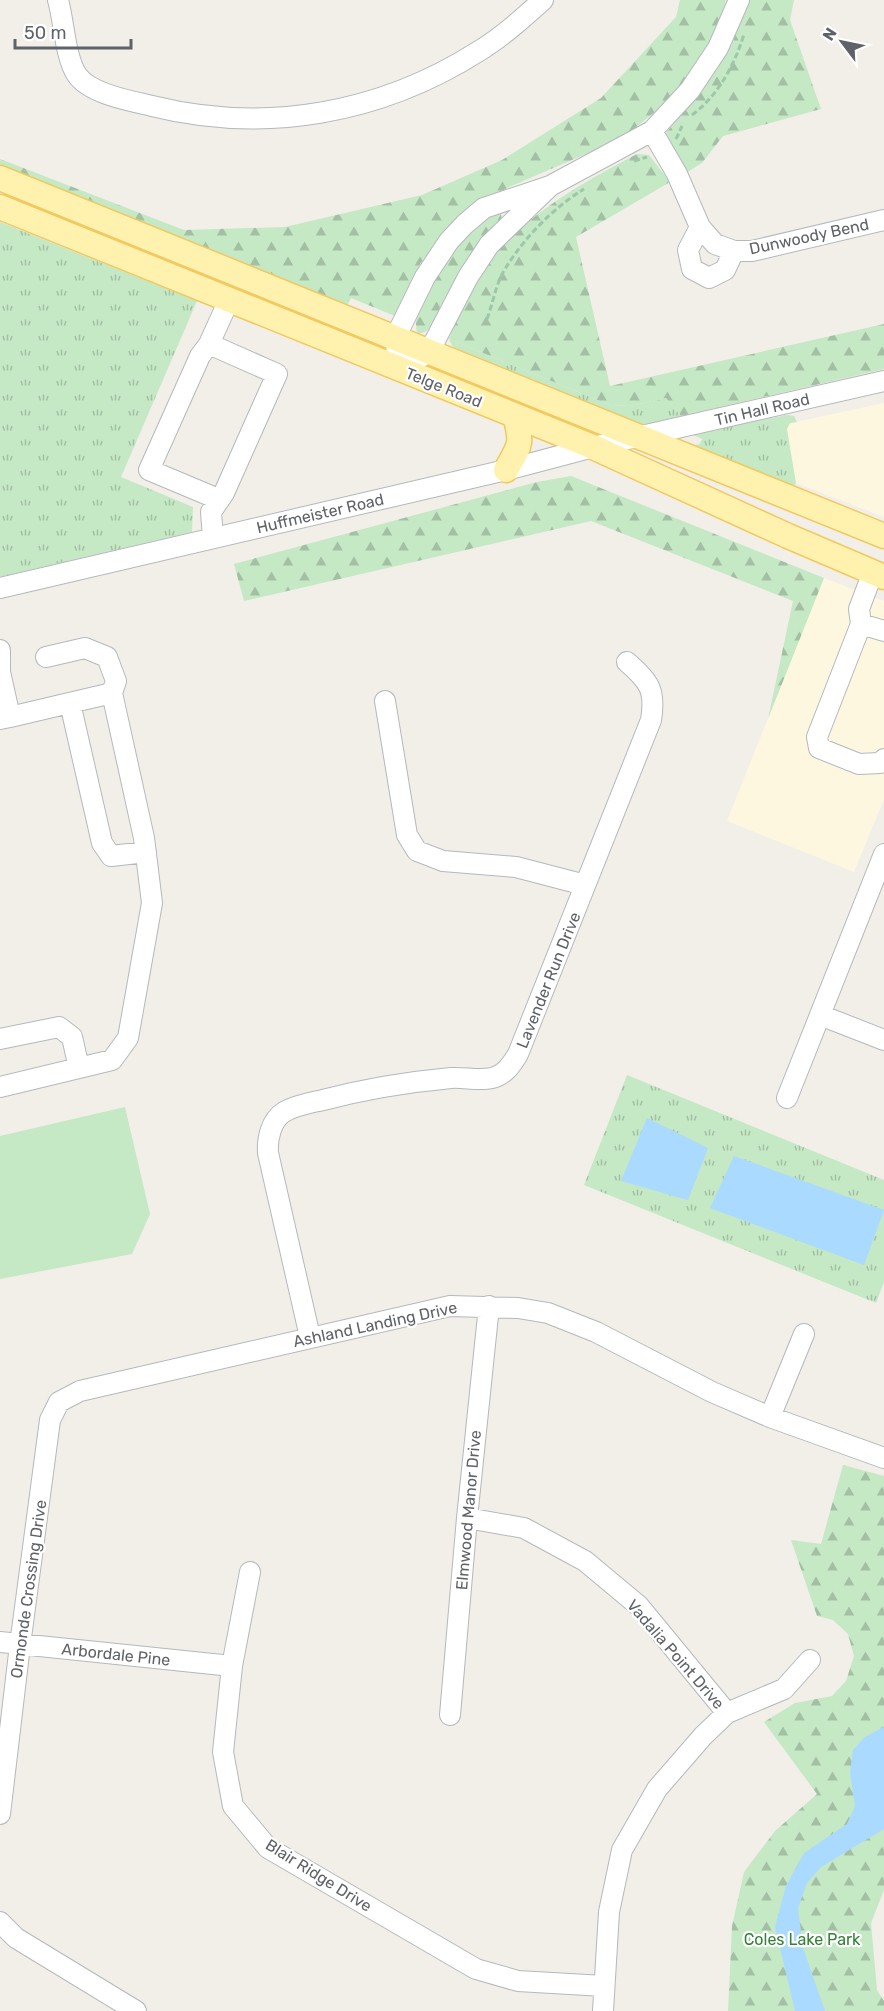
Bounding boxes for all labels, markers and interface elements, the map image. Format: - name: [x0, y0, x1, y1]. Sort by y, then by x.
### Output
- scale bar: [15, 12, 130, 50]
- north arrow: [812, 12, 872, 72]
- text: 50 m: [24, 22, 67, 44]
- text: N: [819, 24, 841, 44]
- street label: Dunwoody Bend: [747, 215, 871, 258]
- street label: Telge Road: [403, 363, 485, 411]
- street label: Tin Hall Road: [713, 389, 811, 430]
- street label: Huffmeister Road: [255, 490, 386, 537]
- street label: Lavender Run Drive: [512, 909, 584, 1051]
- street label: Ashland Landing Drive: [291, 1298, 459, 1351]
- street label: Elmwood Manor Drive: [452, 1429, 485, 1591]
- street label: Ormonde Crossing Drive: [7, 1499, 50, 1680]
- street label: Vadalia Point Drive: [623, 1596, 728, 1713]
- street label: Arbordale Pine: [61, 1639, 171, 1670]
- street label: Blair Ridge Drive: [262, 1835, 375, 1916]
- park label: Coles Lake Park: [744, 1930, 861, 1949]

